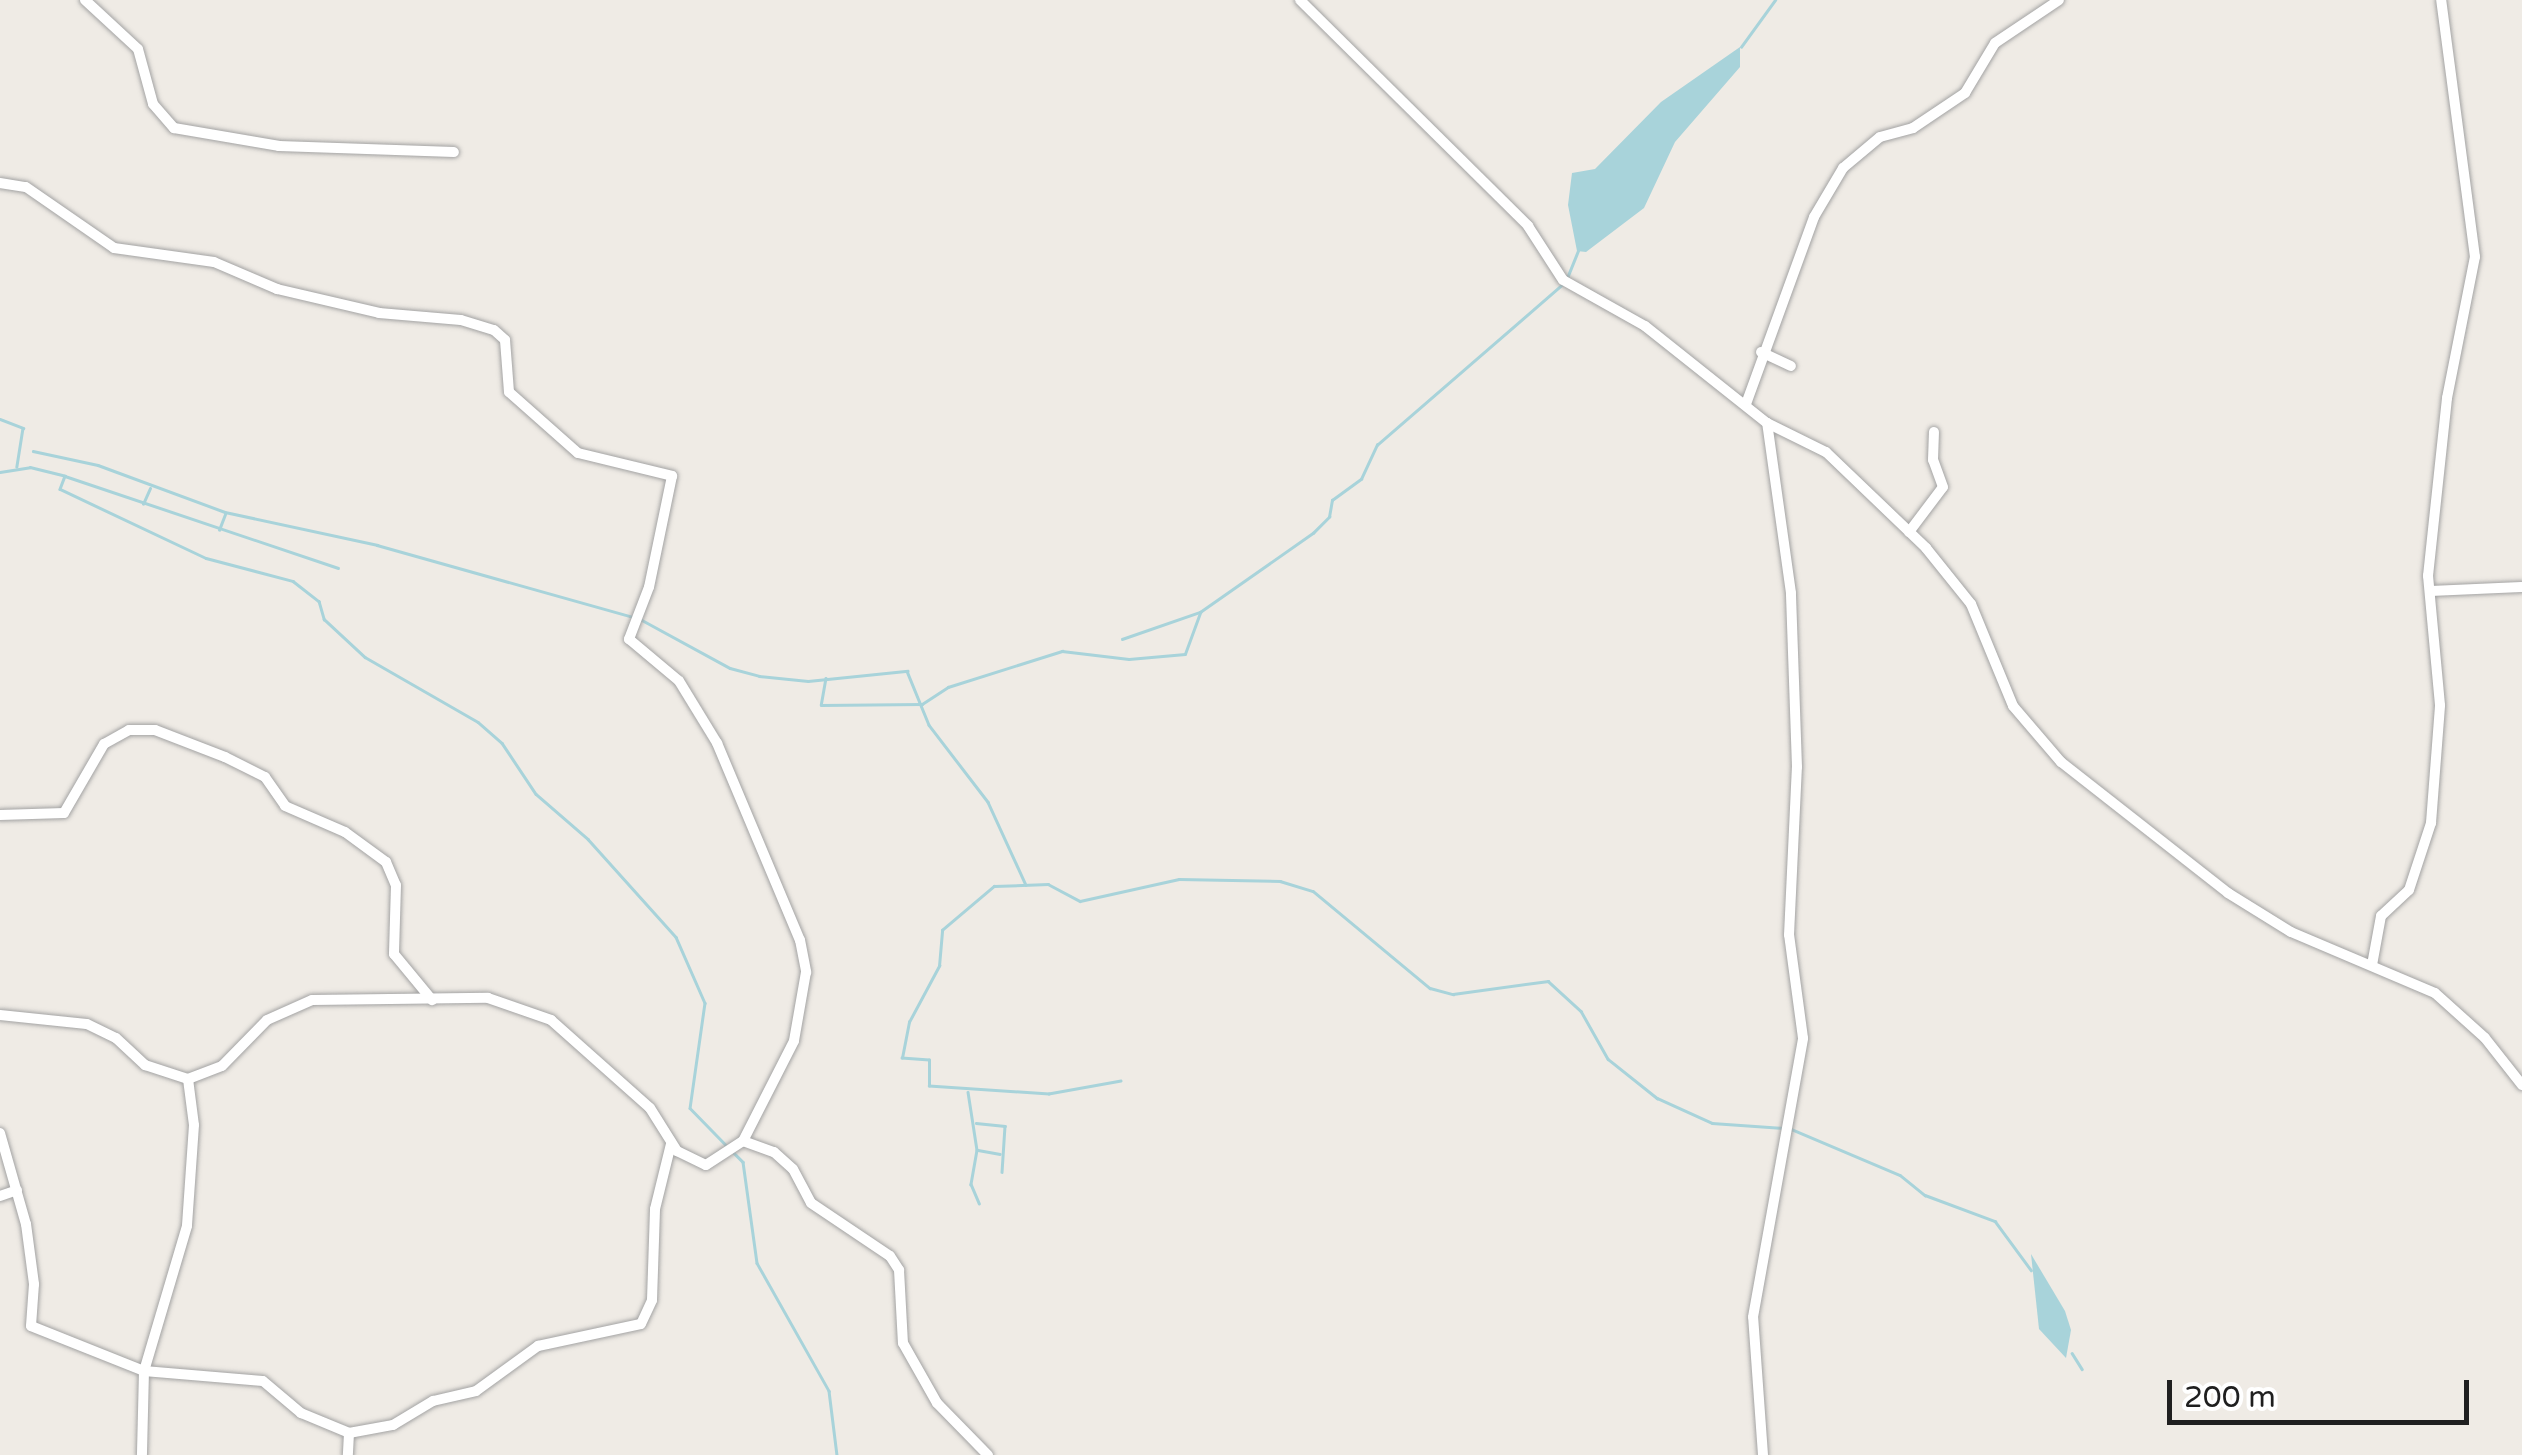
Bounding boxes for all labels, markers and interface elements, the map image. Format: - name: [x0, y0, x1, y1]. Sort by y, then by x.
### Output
- scale bar: [2172, 1360, 2474, 1422]
- text: 200 m: [2184, 1379, 2276, 1416]

